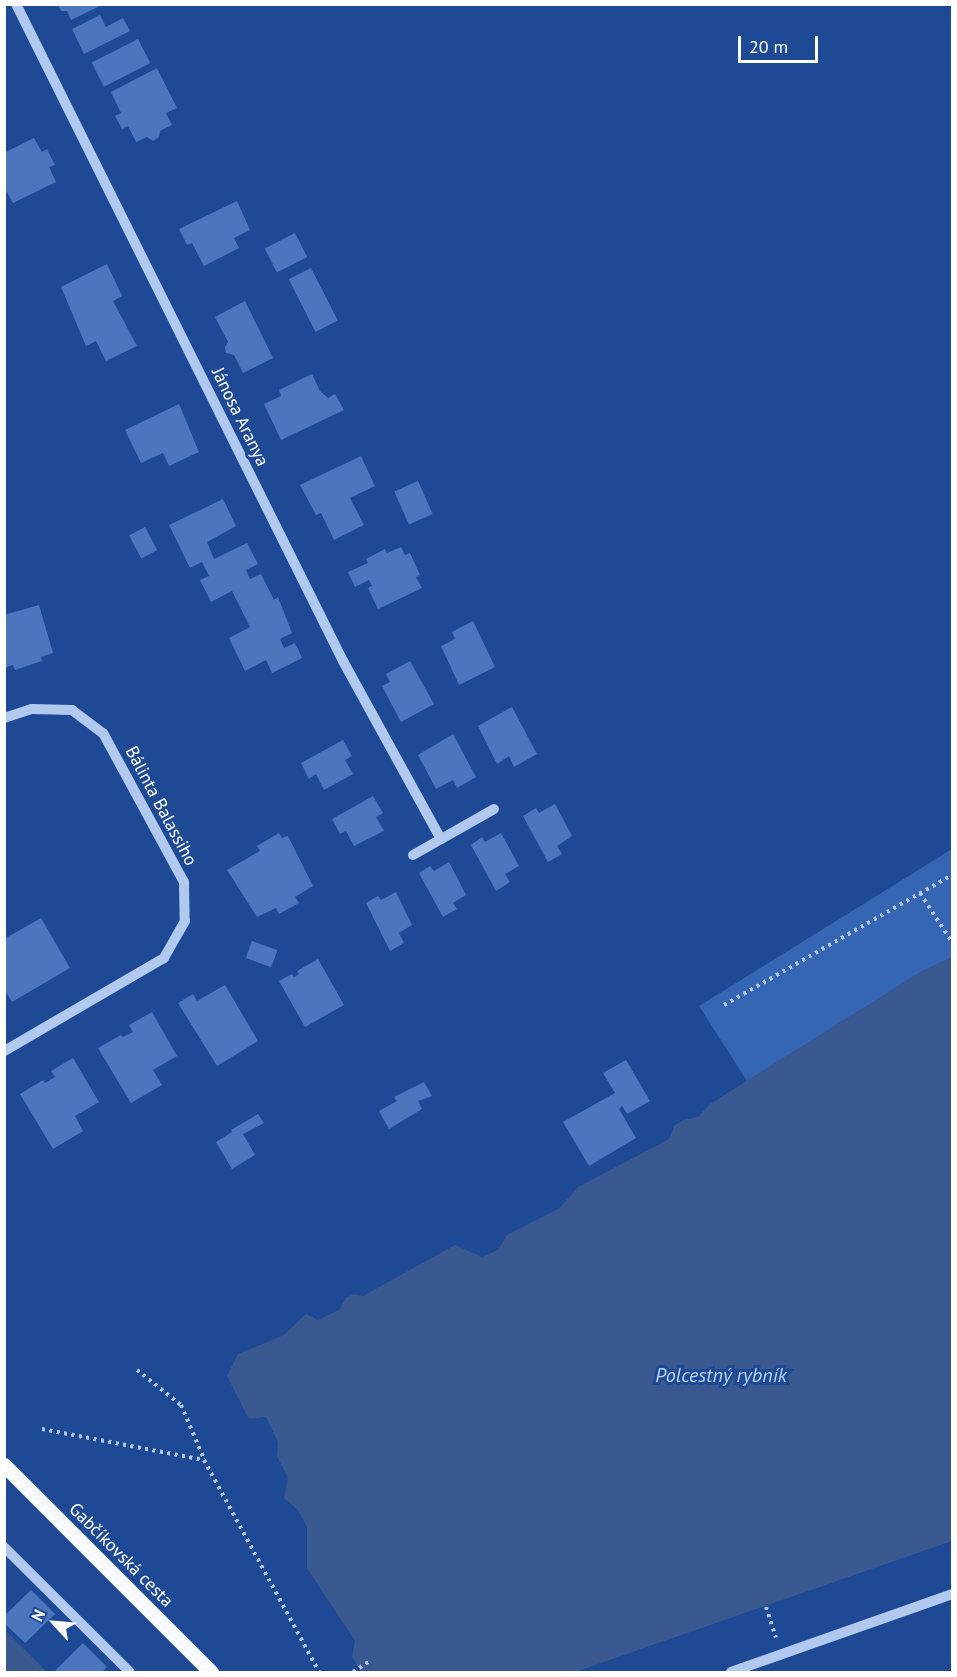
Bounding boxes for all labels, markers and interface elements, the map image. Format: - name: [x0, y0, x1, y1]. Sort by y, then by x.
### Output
- scale bar: [741, 24, 820, 62]
- text: 20 m: [749, 35, 788, 58]
- street label: Jánosa Aranya: [207, 364, 273, 470]
- street label: Bálinta Balassiho: [120, 743, 202, 869]
- water label: Polcestný rybník: [655, 1363, 787, 1387]
- street label: Gabčíkovská cesta: [64, 1498, 178, 1612]
- north arrow: [24, 1593, 84, 1653]
- text: N: [27, 1606, 49, 1624]

